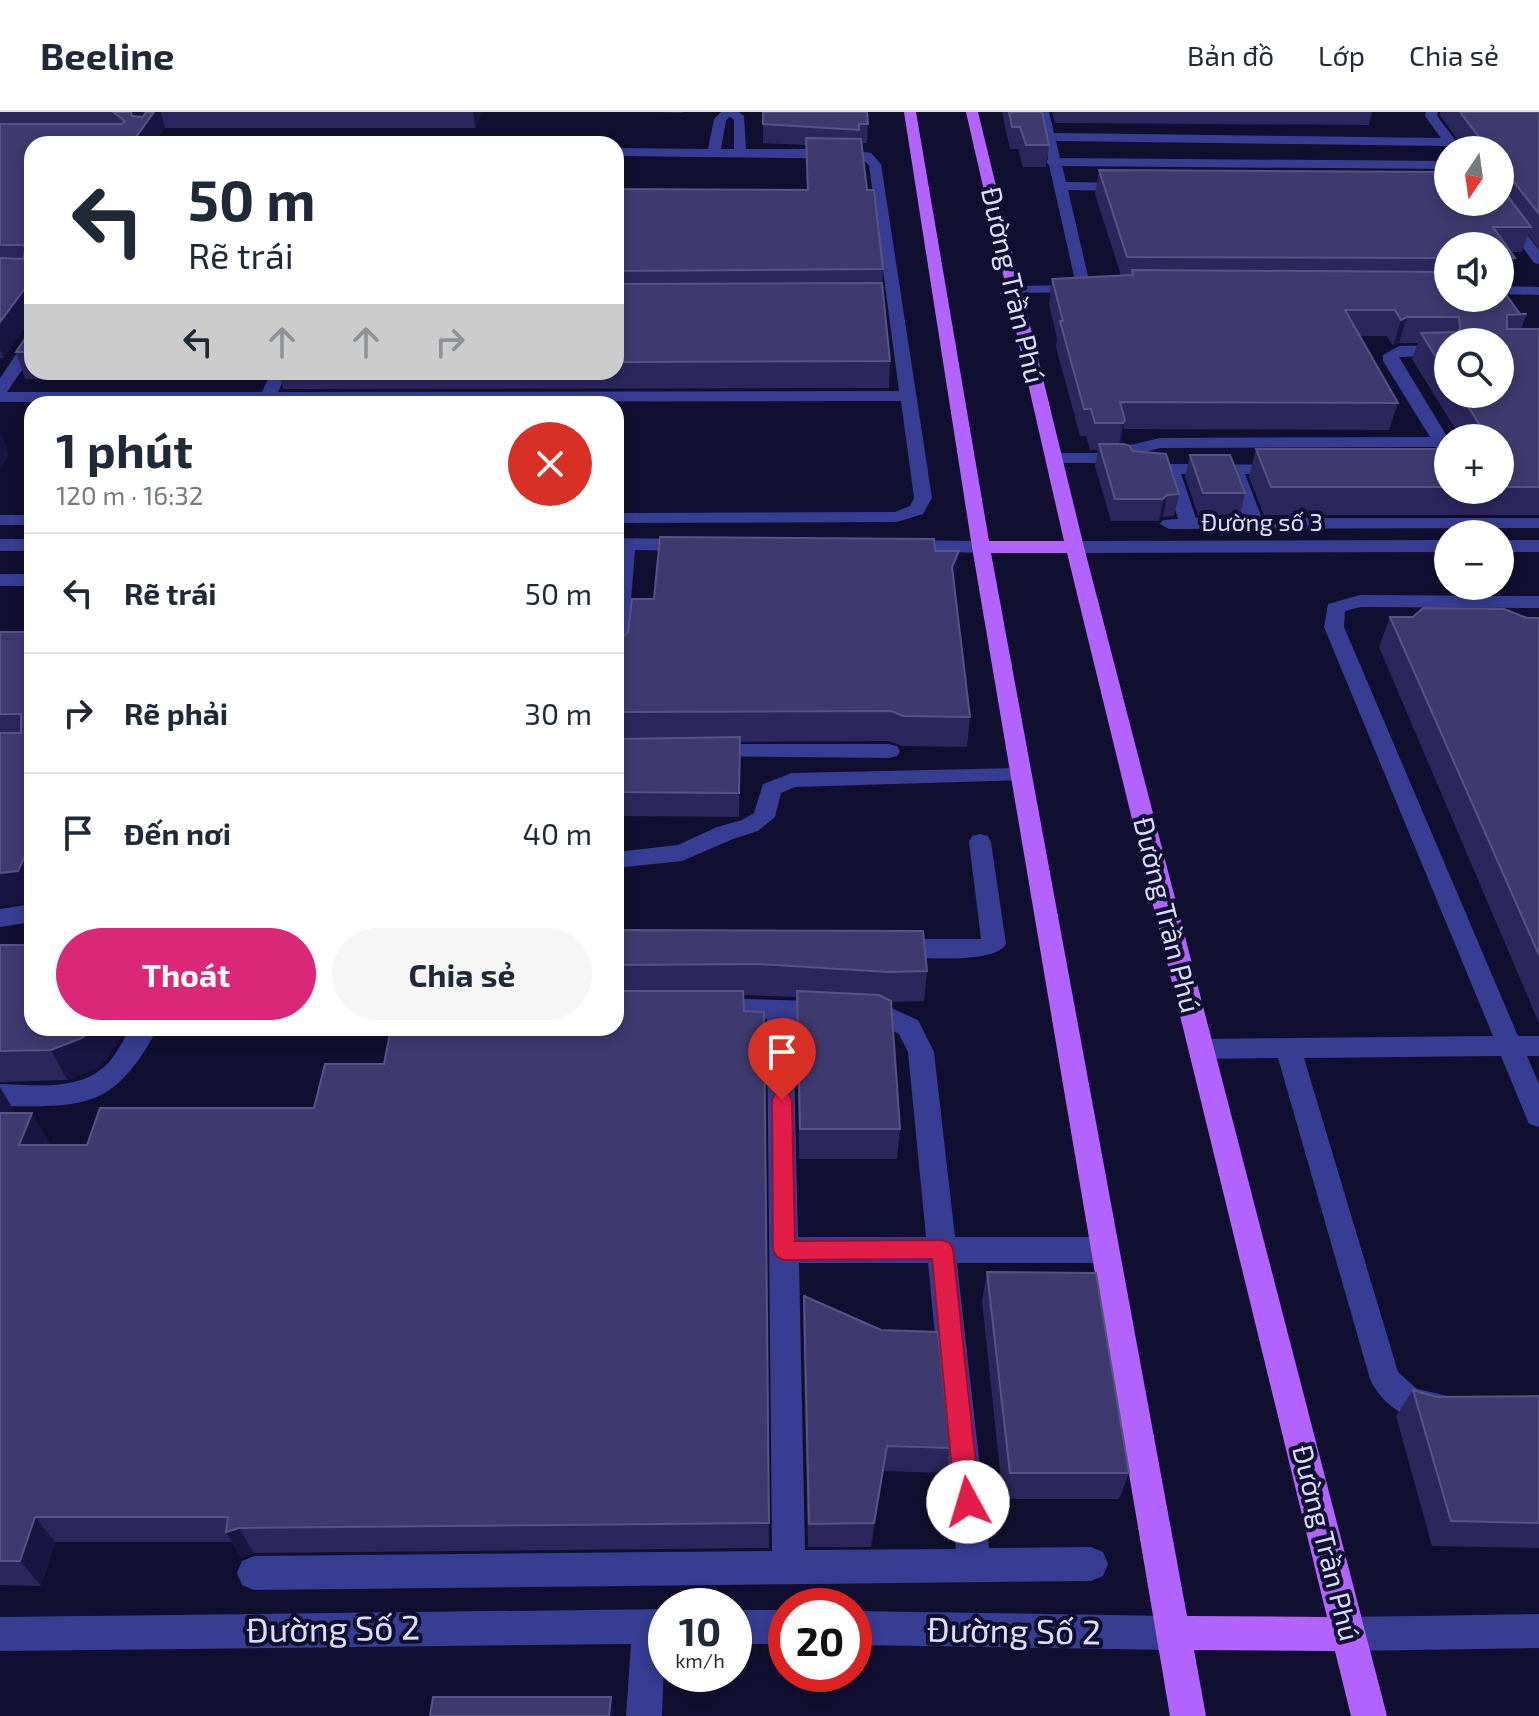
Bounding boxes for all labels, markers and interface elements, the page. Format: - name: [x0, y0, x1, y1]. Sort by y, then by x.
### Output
- text: Beeline: [40, 32, 174, 78]
- text: Bản đồ: [1187, 38, 1274, 72]
- text: Lớp: [1318, 38, 1365, 72]
- text: Chia sẻ: [1409, 38, 1499, 72]
- north arrow: [1434, 136, 1514, 216]
- map controls: [1434, 136, 1514, 600]
- text: 50 m: [188, 165, 316, 232]
- icon: left: [56, 168, 160, 272]
- street label: Đường Trần Phú: [975, 183, 1053, 386]
- button: sound: [1434, 232, 1514, 312]
- text: Rẽ trái: [188, 233, 294, 276]
- icon: left: [176, 320, 220, 364]
- icon: ahead: [260, 320, 304, 364]
- icon: ahead: [344, 320, 388, 364]
- icon: right: [428, 320, 472, 364]
- button: search: [1434, 328, 1514, 408]
- text: 1 phút: [56, 420, 193, 478]
- button: close: [508, 422, 592, 506]
- button: +: [1434, 424, 1514, 504]
- text: 120 m · 16:32: [56, 479, 203, 510]
- street label: Đường số 3: [1201, 507, 1323, 536]
- button: −: [1434, 520, 1514, 600]
- icon: left: [56, 571, 100, 615]
- text: Rẽ trái: [124, 575, 217, 611]
- text: 50 m: [525, 575, 592, 611]
- icon: right: [56, 691, 100, 735]
- text: Rẽ phải: [124, 695, 228, 731]
- text: 30 m: [524, 695, 592, 731]
- icon: arrive: [56, 811, 100, 855]
- street label: Đường Trần Phú: [1127, 813, 1209, 1016]
- text: Đến nơi: [124, 815, 231, 851]
- text: 40 m: [522, 815, 592, 851]
- button: Thoát: [56, 928, 316, 1020]
- button: Chia sẻ: [332, 928, 592, 1020]
- pin: [748, 1018, 816, 1100]
- icon: arrive: [760, 1030, 804, 1074]
- street label: Đường Trần Phú: [1286, 1441, 1368, 1644]
- position arrow: [926, 1460, 1010, 1544]
- speed limit sign: 20: [768, 1588, 872, 1692]
- street label: Đường Số 2: [246, 1605, 420, 1650]
- text: 10: [679, 1606, 721, 1654]
- street label: Đường Số 2: [927, 1607, 1101, 1652]
- text: km/h: [675, 1648, 725, 1672]

